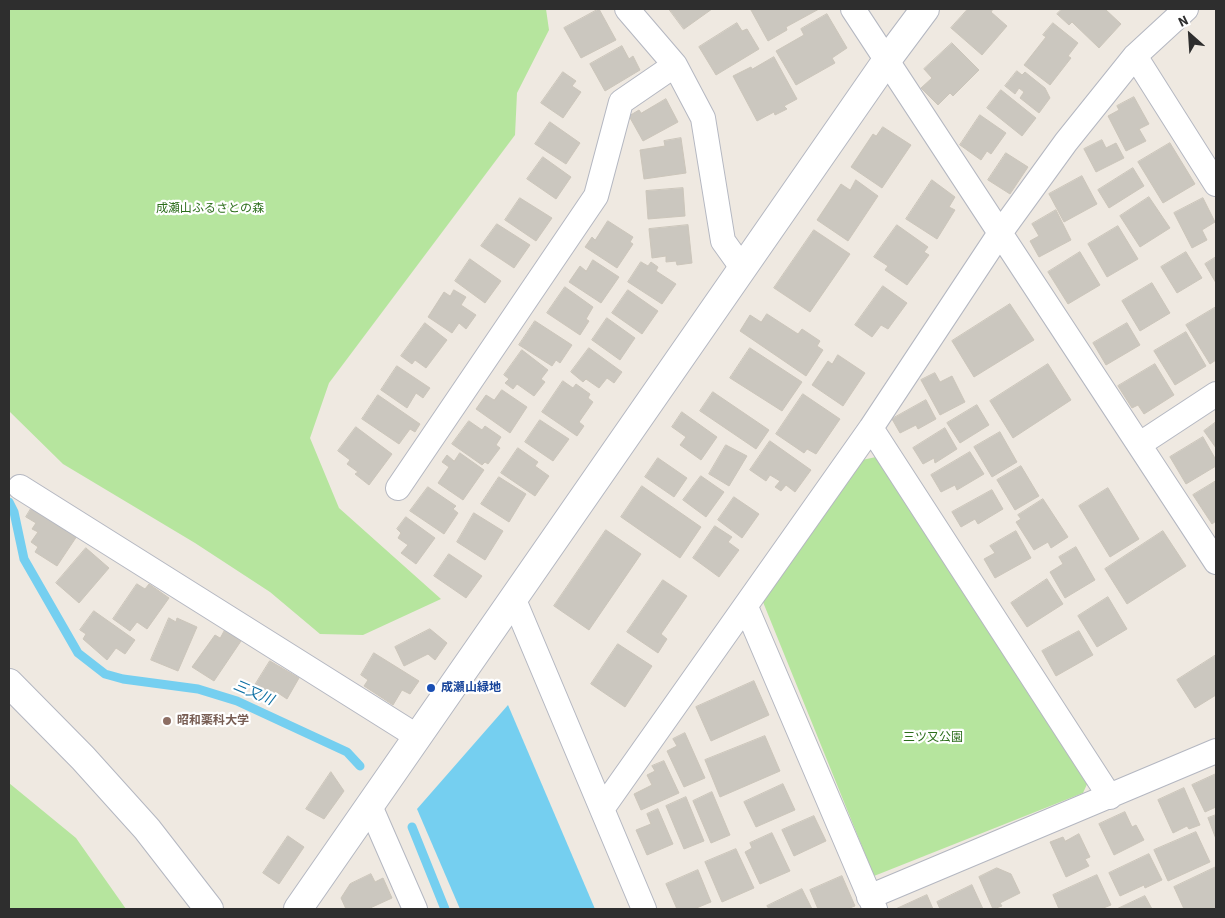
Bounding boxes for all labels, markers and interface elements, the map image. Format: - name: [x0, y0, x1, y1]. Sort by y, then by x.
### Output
- north arrow: [1165, 10, 1215, 60]
- text: N: [1175, 10, 1192, 33]
- park label: 成瀬山ふるさとの森: [156, 202, 264, 216]
- water label: 三又川: [230, 678, 276, 710]
- place label: 成瀬山緑地: [441, 681, 501, 695]
- marker: 成瀬山緑地: [425, 682, 437, 694]
- place label: 昭和薬科大学: [177, 714, 249, 728]
- marker: 昭和薬科大学: [161, 715, 173, 727]
- park label: 三ツ又公園: [903, 731, 963, 745]

